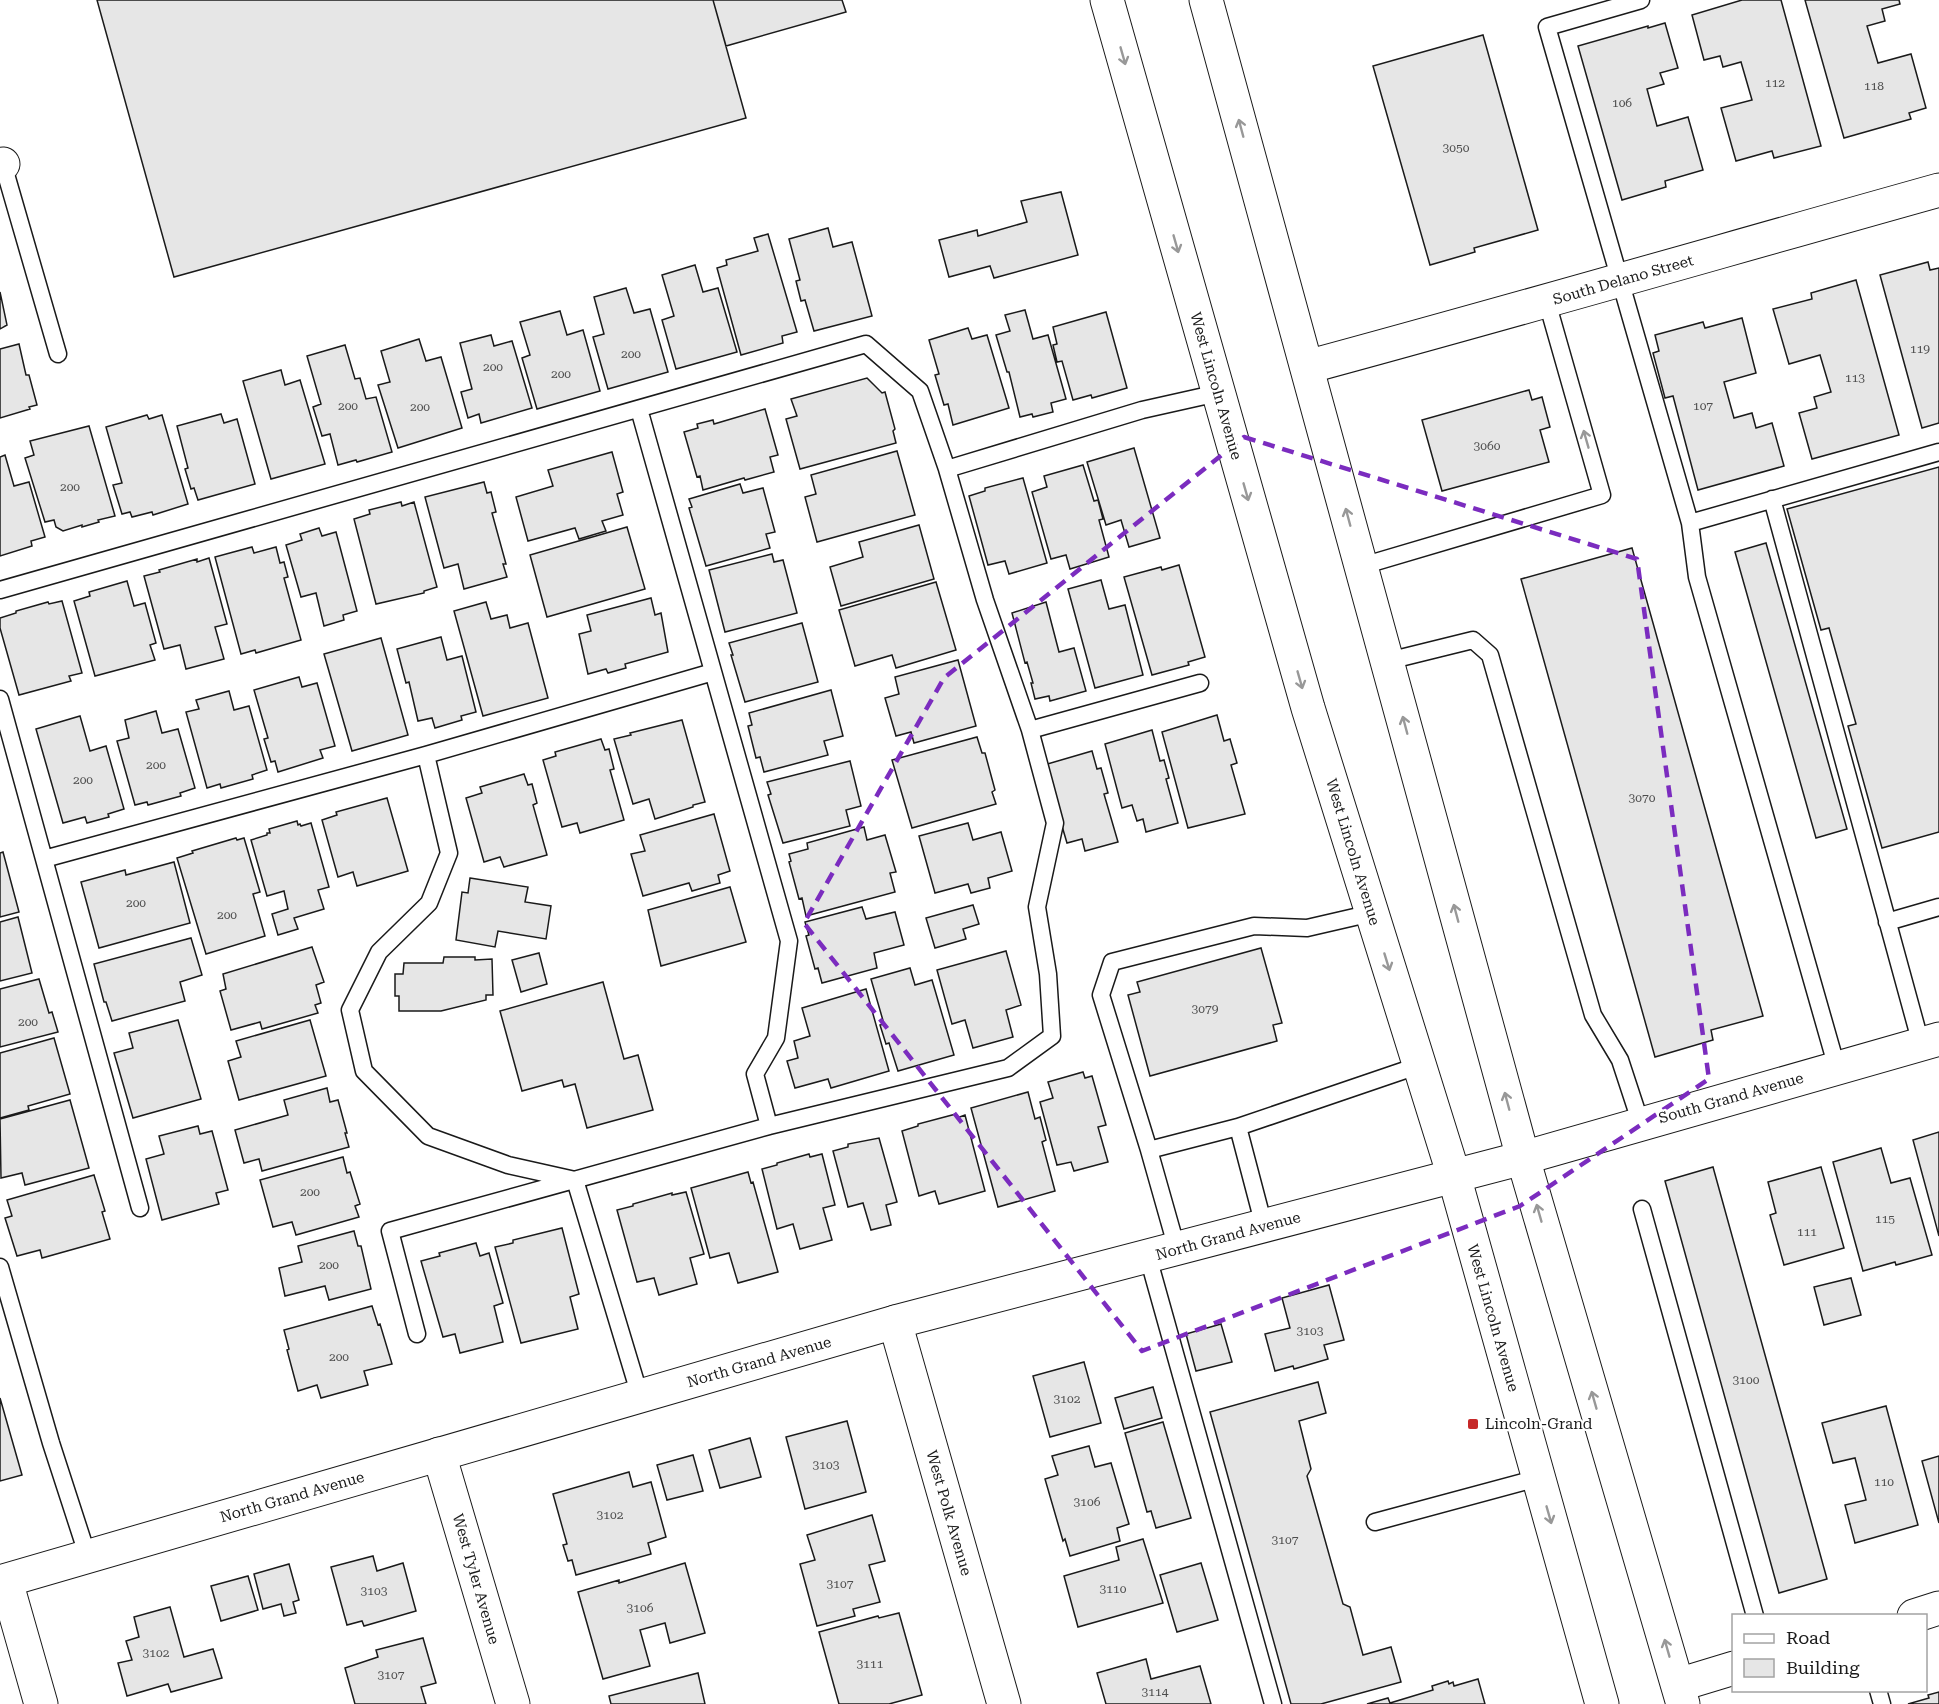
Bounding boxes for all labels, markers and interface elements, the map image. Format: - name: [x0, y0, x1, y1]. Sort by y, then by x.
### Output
- one-way arrow: [1118, 46, 1129, 65]
- house number: 112: [1765, 76, 1785, 90]
- house number: 118: [1864, 79, 1884, 93]
- house number: 106: [1612, 96, 1632, 110]
- one-way arrow: [1235, 119, 1247, 138]
- house number: 3050: [1443, 141, 1470, 155]
- one-way arrow: [1170, 234, 1182, 253]
- street label: South Delano Street: [1551, 251, 1696, 309]
- street label: West Lincoln Avenue: [1186, 310, 1246, 462]
- house number: 119: [1910, 342, 1930, 356]
- house number: 200: [621, 347, 641, 361]
- house number: 200: [483, 360, 503, 374]
- house number: 200: [551, 367, 571, 381]
- house number: 113: [1845, 371, 1865, 385]
- house number: 200: [338, 399, 358, 413]
- house number: 107: [1693, 399, 1713, 413]
- house number: 200: [410, 400, 430, 414]
- one-way arrow: [1580, 429, 1591, 448]
- house number: 3060: [1474, 439, 1501, 453]
- house number: 200: [60, 480, 80, 494]
- one-way arrow: [1241, 482, 1252, 501]
- one-way arrow: [1342, 508, 1353, 527]
- one-way arrow: [1295, 670, 1306, 689]
- one-way arrow: [1399, 716, 1410, 735]
- house number: 200: [146, 758, 166, 772]
- house number: 200: [73, 773, 93, 787]
- street label: West Lincoln Avenue: [1322, 776, 1384, 928]
- house number: 3070: [1629, 791, 1656, 805]
- house number: 200: [126, 896, 146, 910]
- one-way arrow: [1450, 904, 1462, 923]
- house number: 200: [217, 908, 237, 922]
- one-way arrow: [1382, 952, 1393, 971]
- house number: 3079: [1192, 1002, 1219, 1016]
- house number: 200: [18, 1015, 38, 1029]
- street label: South Grand Avenue: [1656, 1069, 1806, 1127]
- one-way arrow: [1501, 1092, 1513, 1111]
- house number: 200: [300, 1185, 320, 1199]
- one-way arrow: [1533, 1204, 1544, 1223]
- street label: North Grand Avenue: [1154, 1208, 1302, 1264]
- house number: 115: [1875, 1212, 1895, 1226]
- house number: 111: [1797, 1225, 1817, 1239]
- street label: West Lincoln Avenue: [1463, 1242, 1523, 1394]
- house number: 200: [319, 1258, 339, 1272]
- house number: 3103: [1297, 1324, 1324, 1338]
- street label: North Grand Avenue: [685, 1333, 833, 1391]
- house number: 200: [329, 1350, 349, 1364]
- house number: 3100: [1733, 1373, 1760, 1387]
- one-way arrow: [1588, 1391, 1599, 1410]
- house number: 3102: [1054, 1392, 1081, 1406]
- place label: Lincoln-Grand: [1485, 1415, 1593, 1433]
- marker: Lincoln-Grand: [1466, 1417, 1480, 1431]
- street label: West Polk Avenue: [922, 1448, 976, 1578]
- house number: 3103: [813, 1458, 840, 1472]
- street label: North Grand Avenue: [218, 1468, 366, 1526]
- house number: 110: [1874, 1475, 1894, 1489]
- house number: 3106: [1074, 1495, 1101, 1509]
- one-way arrow: [1544, 1505, 1555, 1524]
- house number: 3102: [597, 1508, 624, 1522]
- street label: West Tyler Avenue: [449, 1512, 503, 1646]
- house number: 3107: [1272, 1533, 1299, 1547]
- house number: 3107: [827, 1577, 854, 1591]
- house number: 3110: [1100, 1582, 1127, 1596]
- house number: 3103: [361, 1584, 388, 1598]
- house number: 3106: [627, 1601, 654, 1615]
- legend: [1732, 1614, 1927, 1692]
- text: Road: [1786, 1627, 1831, 1648]
- one-way arrow: [1661, 1639, 1672, 1658]
- house number: 3102: [143, 1646, 170, 1660]
- house number: 3111: [857, 1657, 884, 1671]
- text: Building: [1786, 1657, 1860, 1678]
- house number: 3107: [378, 1668, 405, 1682]
- house number: 3114: [1142, 1685, 1169, 1699]

